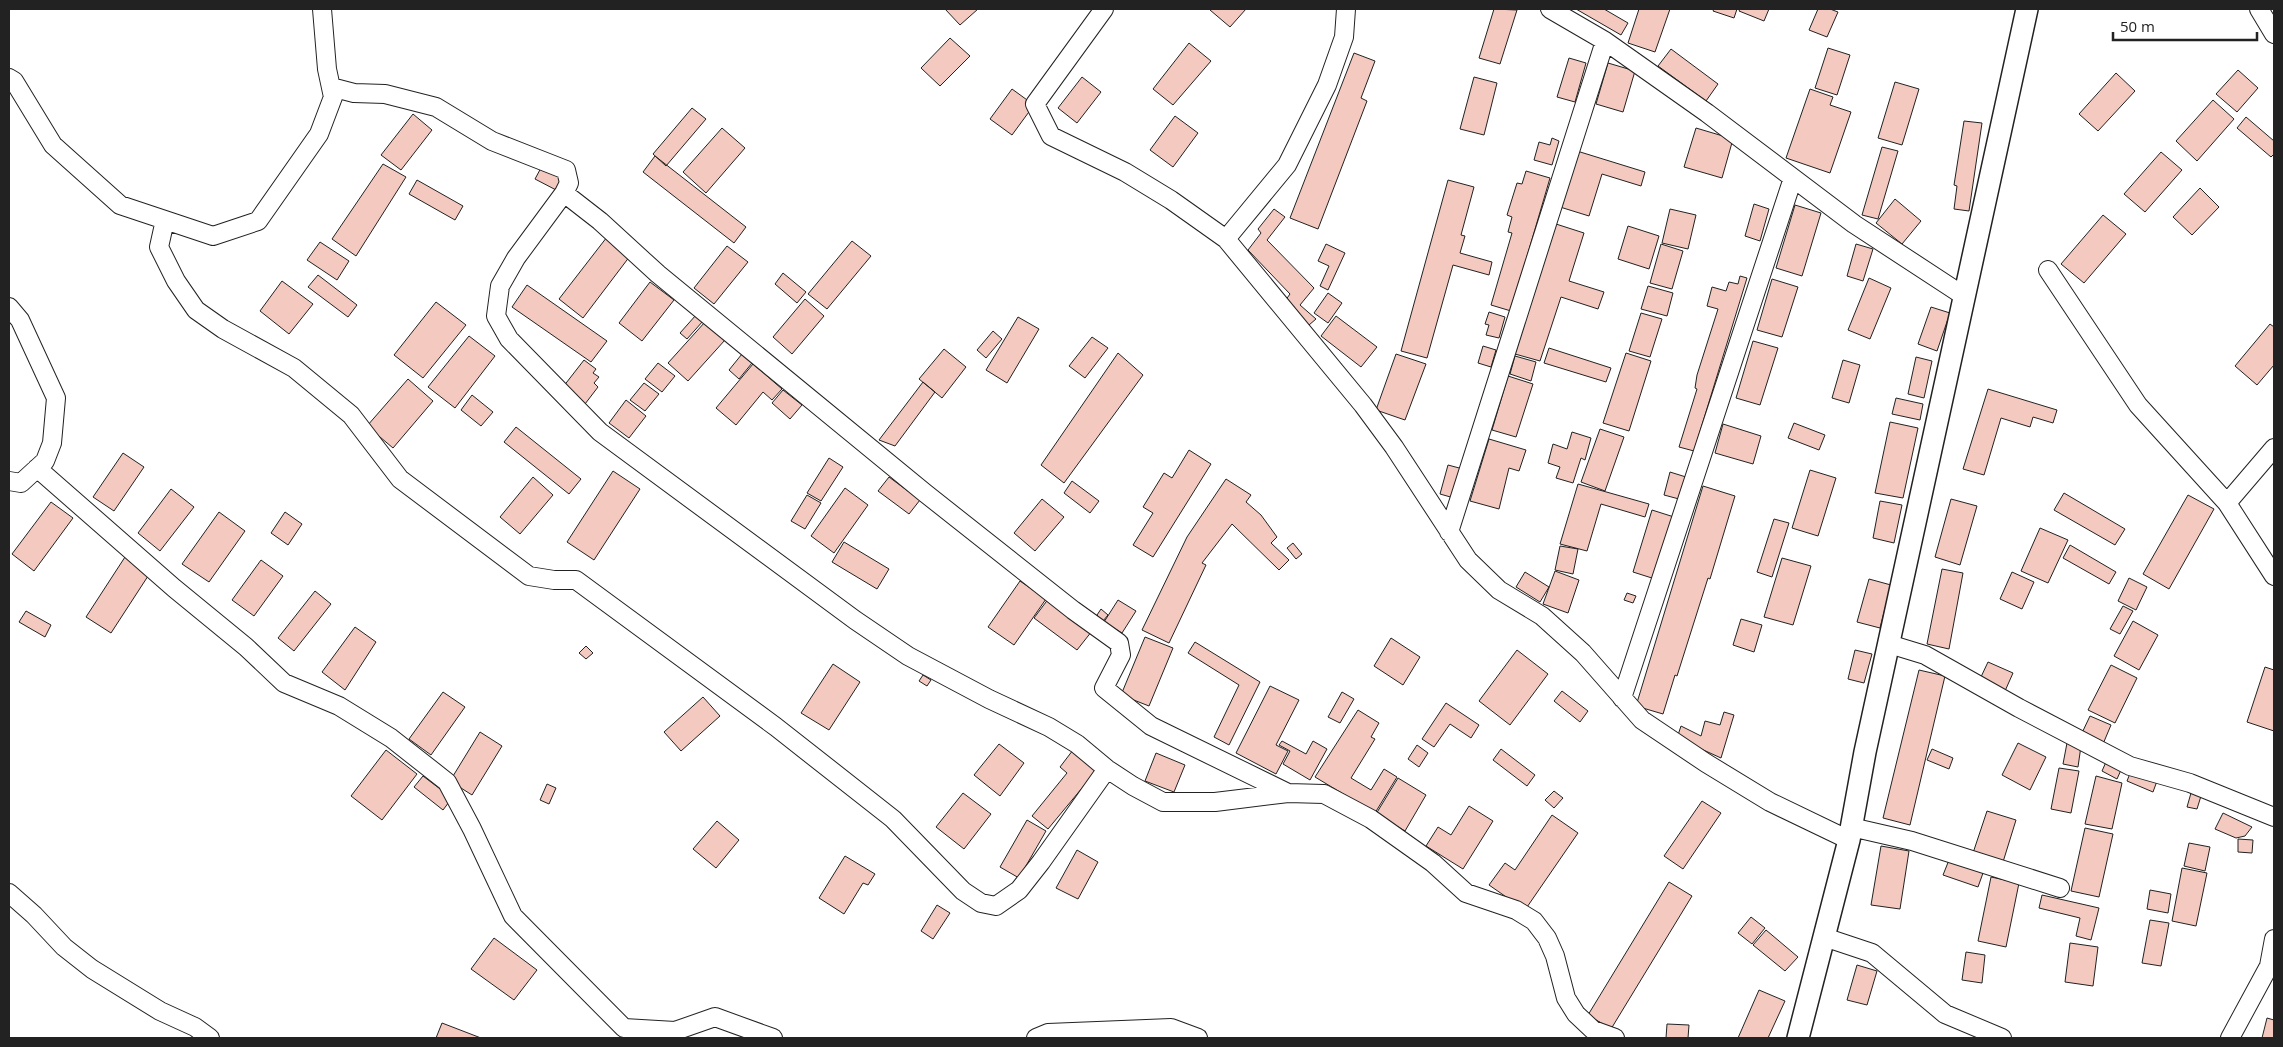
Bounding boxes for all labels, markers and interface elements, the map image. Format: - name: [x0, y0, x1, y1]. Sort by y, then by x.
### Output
- scale bar: [2113, 10, 2257, 42]
- text: 50 m: [2120, 16, 2155, 36]

